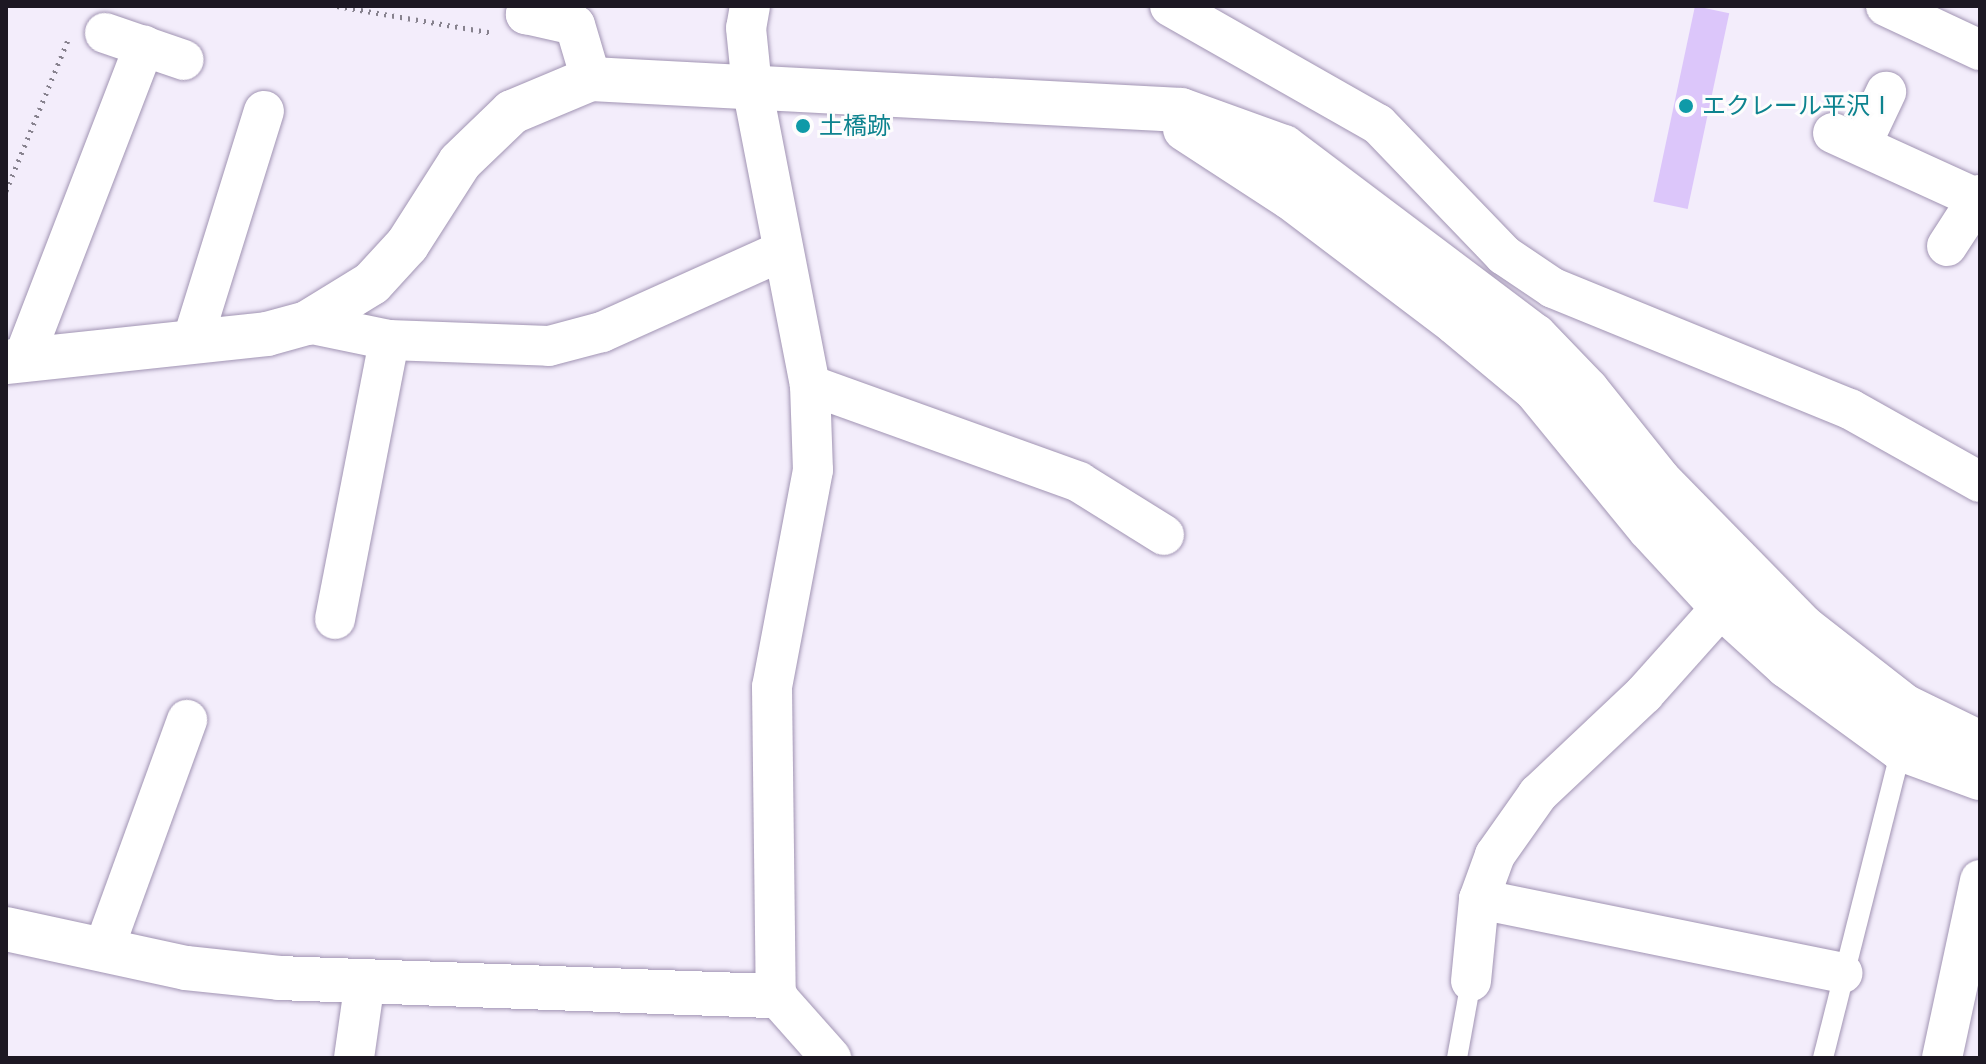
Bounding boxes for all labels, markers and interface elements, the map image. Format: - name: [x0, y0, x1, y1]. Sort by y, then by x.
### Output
- place label: エクレール平沢Ⅰ: [1702, 92, 1894, 120]
- marker: エクレール平沢Ⅰ: [1677, 97, 1695, 115]
- place label: 土橋跡: [819, 112, 891, 140]
- marker: 土橋跡: [794, 117, 812, 135]

